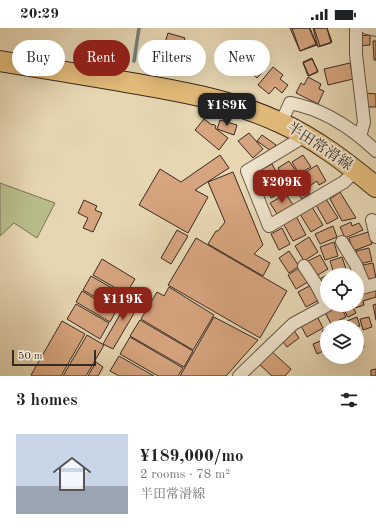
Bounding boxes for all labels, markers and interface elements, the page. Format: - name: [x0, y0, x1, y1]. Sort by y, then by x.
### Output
- text: 20:29: [20, 7, 59, 22]
- chip: Buy: [12, 40, 65, 76]
- chip: Rent: [73, 40, 130, 76]
- chip: Filters: [138, 40, 206, 76]
- chip: New: [214, 40, 270, 76]
- pin: ¥189K: [199, 93, 255, 127]
- text: ¥189K: [207, 99, 247, 112]
- street label: 半田常滑線: [283, 119, 356, 174]
- pin: ¥209K: [254, 170, 310, 204]
- text: ¥209K: [262, 176, 302, 189]
- map controls: [320, 268, 364, 364]
- button: locate: [320, 268, 364, 312]
- pin: ¥119K: [95, 287, 151, 321]
- text: ¥119K: [103, 293, 143, 306]
- button: layers: [320, 320, 364, 364]
- scale bar: [12, 348, 96, 367]
- text: 50 m: [18, 351, 43, 362]
- icon: filters: [338, 389, 360, 411]
- text: 3 homes: [16, 392, 78, 409]
- text: ¥189,000/mo: [140, 448, 244, 465]
- icon: home: [48, 450, 96, 498]
- text: 2 rooms · 78 m²: [140, 468, 230, 481]
- text: 半田常滑線: [140, 488, 205, 501]

